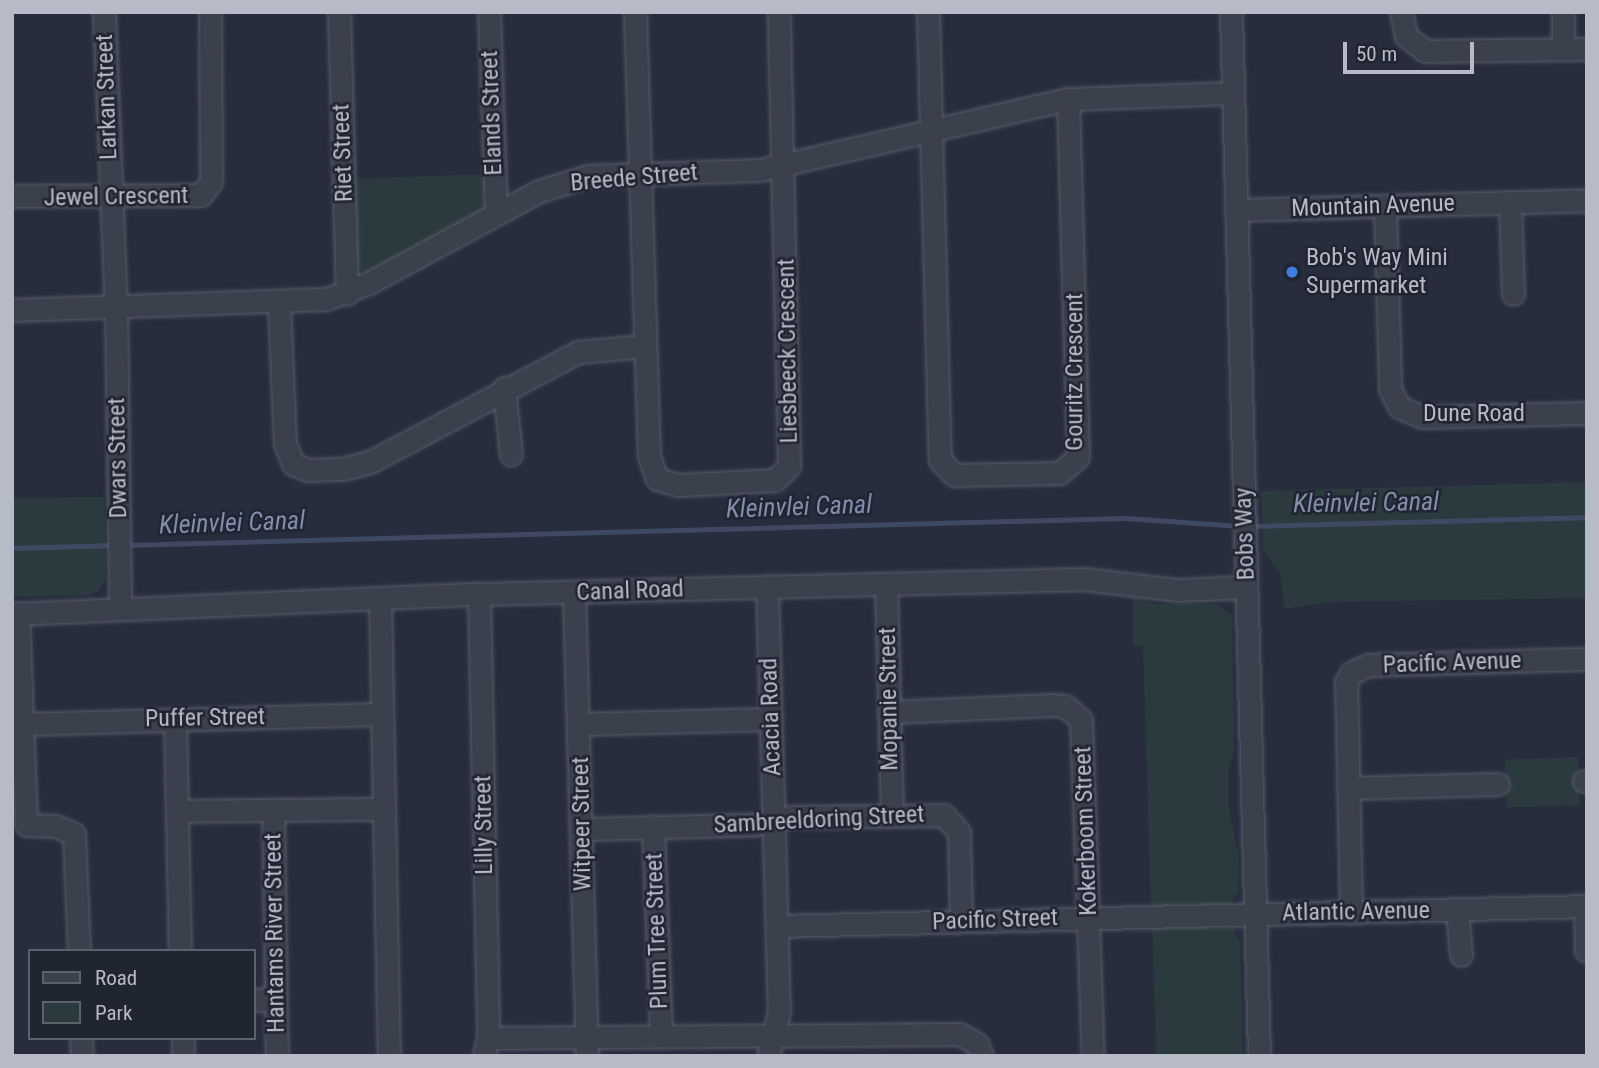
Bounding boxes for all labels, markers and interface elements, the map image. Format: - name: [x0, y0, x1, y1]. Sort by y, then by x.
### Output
- scale bar: [1347, 28, 1478, 72]
- street label: Larkan Street: [90, 34, 124, 160]
- text: 50 m: [1356, 42, 1397, 66]
- street label: Elands Street: [475, 50, 509, 176]
- street label: Riet Street: [327, 103, 359, 203]
- street label: Breede Street: [569, 158, 699, 198]
- street label: Jewel Crescent: [43, 181, 189, 213]
- street label: Mountain Avenue: [1291, 189, 1455, 223]
- place label: Bob's Way Mini Supermarket: [1306, 244, 1448, 300]
- street label: Liesbeeck Crescent: [772, 258, 804, 444]
- marker: Bob's Way Mini Supermarket: [1284, 264, 1300, 280]
- street label: Gouritz Crescent: [1061, 293, 1089, 451]
- street label: Dwars Street: [103, 397, 133, 519]
- street label: Dune Road: [1423, 400, 1525, 428]
- water label: Kleinvlei Canal: [1293, 486, 1439, 520]
- street label: Bobs Way: [1229, 487, 1261, 581]
- water label: Kleinvlei Canal: [726, 489, 872, 525]
- water label: Kleinvlei Canal: [159, 505, 305, 541]
- street label: Canal Road: [576, 575, 684, 607]
- street label: Mopanie Street: [873, 627, 905, 771]
- street label: Pacific Avenue: [1382, 646, 1522, 680]
- street label: Acacia Road: [755, 657, 787, 777]
- street label: Puffer Street: [145, 703, 265, 733]
- street label: Kokerboom Street: [1069, 746, 1103, 916]
- street label: Witpeer Street: [566, 757, 598, 891]
- street label: Lilly Street: [469, 775, 499, 875]
- street label: Sambreeldoring Street: [713, 800, 925, 840]
- street label: Hantams River Street: [259, 833, 291, 1033]
- street label: Plum Tree Street: [640, 852, 674, 1010]
- street label: Atlantic Avenue: [1282, 896, 1430, 928]
- street label: Pacific Street: [932, 903, 1058, 937]
- legend: [28, 949, 256, 1040]
- text: Road: [95, 966, 137, 990]
- text: Park: [95, 1001, 132, 1025]

